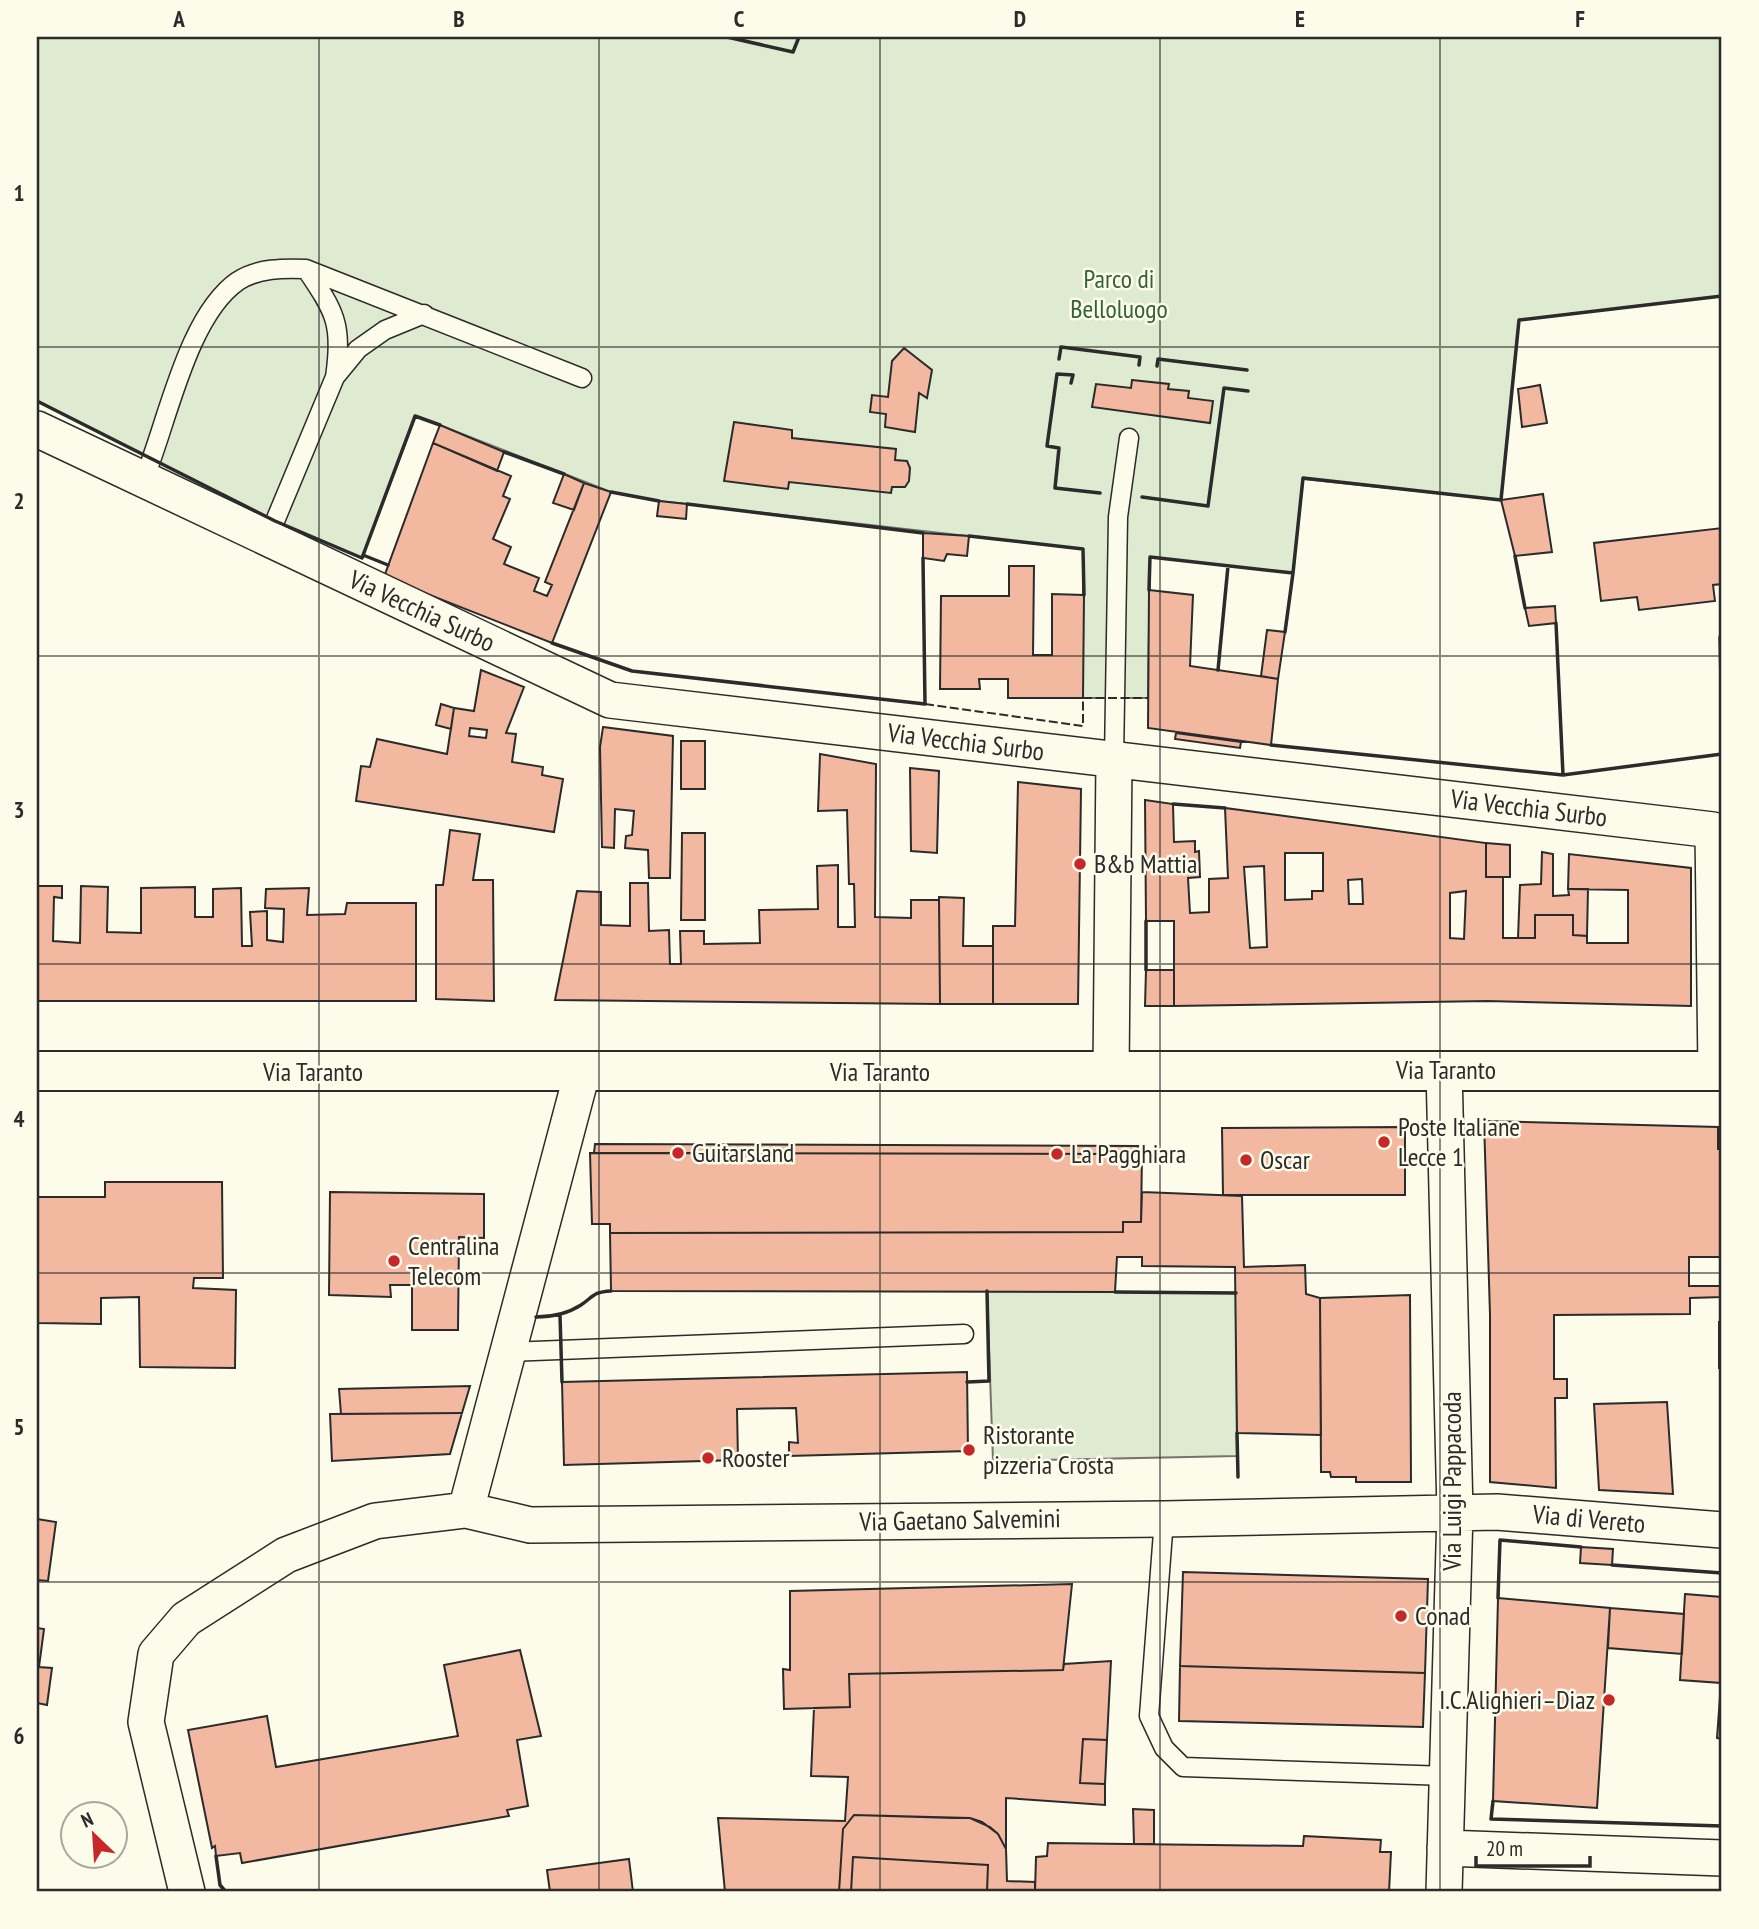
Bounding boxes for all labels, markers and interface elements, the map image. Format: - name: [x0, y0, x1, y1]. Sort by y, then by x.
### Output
- text: A: [172, 4, 185, 33]
- text: B: [453, 4, 465, 33]
- text: C: [734, 4, 745, 33]
- text: D: [1014, 4, 1026, 33]
- text: E: [1295, 4, 1305, 33]
- text: F: [1575, 4, 1585, 33]
- text: 1: [14, 178, 25, 207]
- park label: Parco di Belloluogo: [1070, 262, 1168, 325]
- text: 2: [14, 486, 25, 515]
- street label: Via Vecchia Surbo: [343, 562, 501, 659]
- street label: Via Vecchia Surbo: [885, 715, 1046, 767]
- street label: Via Vecchia Surbo: [1448, 781, 1609, 833]
- text: 3: [14, 795, 25, 824]
- place label: B&b Mattia: [1094, 847, 1197, 880]
- marker: B&b Mattia: [1072, 856, 1088, 872]
- street label: Via Taranto: [1395, 1053, 1496, 1086]
- street label: Via Taranto: [262, 1055, 363, 1088]
- street label: Via Taranto: [829, 1055, 930, 1088]
- text: 4: [14, 1104, 25, 1133]
- place label: Poste Italiane Lecce 1: [1398, 1110, 1520, 1173]
- marker: Poste Italiane Lecce 1: [1376, 1134, 1392, 1150]
- place label: Guitarsland: [692, 1136, 794, 1169]
- place label: La Pagghiara: [1071, 1137, 1186, 1170]
- place label: Oscar: [1260, 1143, 1310, 1176]
- marker: Guitarsland: [670, 1145, 686, 1161]
- marker: La Pagghiara: [1049, 1146, 1065, 1162]
- marker: Oscar: [1238, 1152, 1254, 1168]
- place label: Centralina Telecom: [408, 1229, 500, 1292]
- marker: Centralina Telecom: [386, 1253, 402, 1269]
- street label: Via Luigi Pappacoda: [1435, 1391, 1468, 1572]
- text: 5: [14, 1412, 25, 1441]
- place label: Ristorante pizzeria Crosta: [983, 1418, 1114, 1481]
- place label: Rooster: [722, 1441, 790, 1474]
- marker: Ristorante pizzeria Crosta: [961, 1442, 977, 1458]
- marker: Rooster: [700, 1450, 716, 1466]
- street label: Via di Vereto: [1530, 1497, 1647, 1540]
- street label: Via Gaetano Salvemini: [858, 1501, 1061, 1538]
- place label: Conad: [1415, 1599, 1470, 1632]
- marker: Conad: [1393, 1608, 1409, 1624]
- place label: I.C.Alighieri–Diaz: [1439, 1683, 1595, 1716]
- marker: I.C.Alighieri–Diaz: [1601, 1692, 1617, 1708]
- text: 6: [14, 1721, 25, 1750]
- north arrow: [60, 1800, 130, 1870]
- text: N: [77, 1807, 97, 1833]
- scale bar: [1476, 1824, 1589, 1868]
- text: 20 m: [1486, 1835, 1523, 1862]

